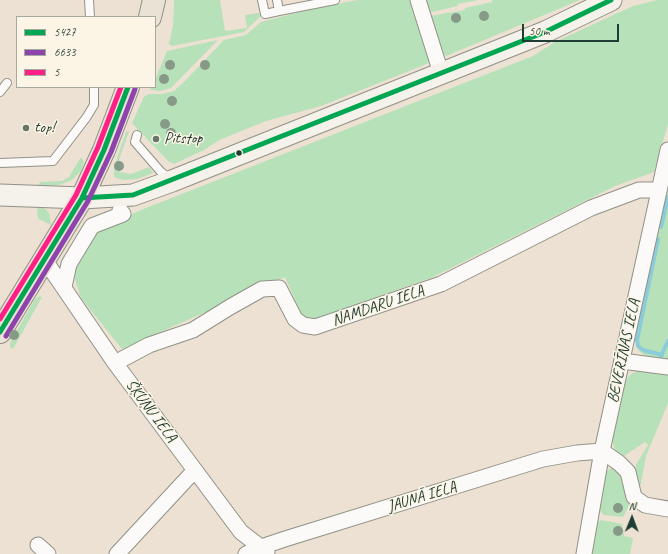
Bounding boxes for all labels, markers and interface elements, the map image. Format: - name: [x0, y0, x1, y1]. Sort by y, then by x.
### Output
- legend: [16, 16, 156, 88]
- scale bar: [524, 16, 621, 42]
- text: 50 m: [529, 23, 549, 39]
- text: 5427: [54, 24, 76, 40]
- text: 6633: [54, 44, 76, 60]
- text: 5: [54, 64, 59, 80]
- place label: top!: [34, 118, 54, 138]
- marker: top!: [21, 123, 31, 133]
- place label: Pitstop: [164, 129, 202, 149]
- marker: Pitstop: [151, 134, 161, 144]
- unlabelled marker: [234, 148, 244, 158]
- street label: NAMDARU IELA: [330, 281, 426, 331]
- street label: BEVERĪNAS IELA: [604, 297, 644, 405]
- street label: ŠĶŪŅU IELA: [121, 376, 181, 446]
- street label: JAUNĀ IELA: [385, 477, 459, 517]
- north arrow: [612, 498, 652, 538]
- text: N: [629, 499, 636, 513]

